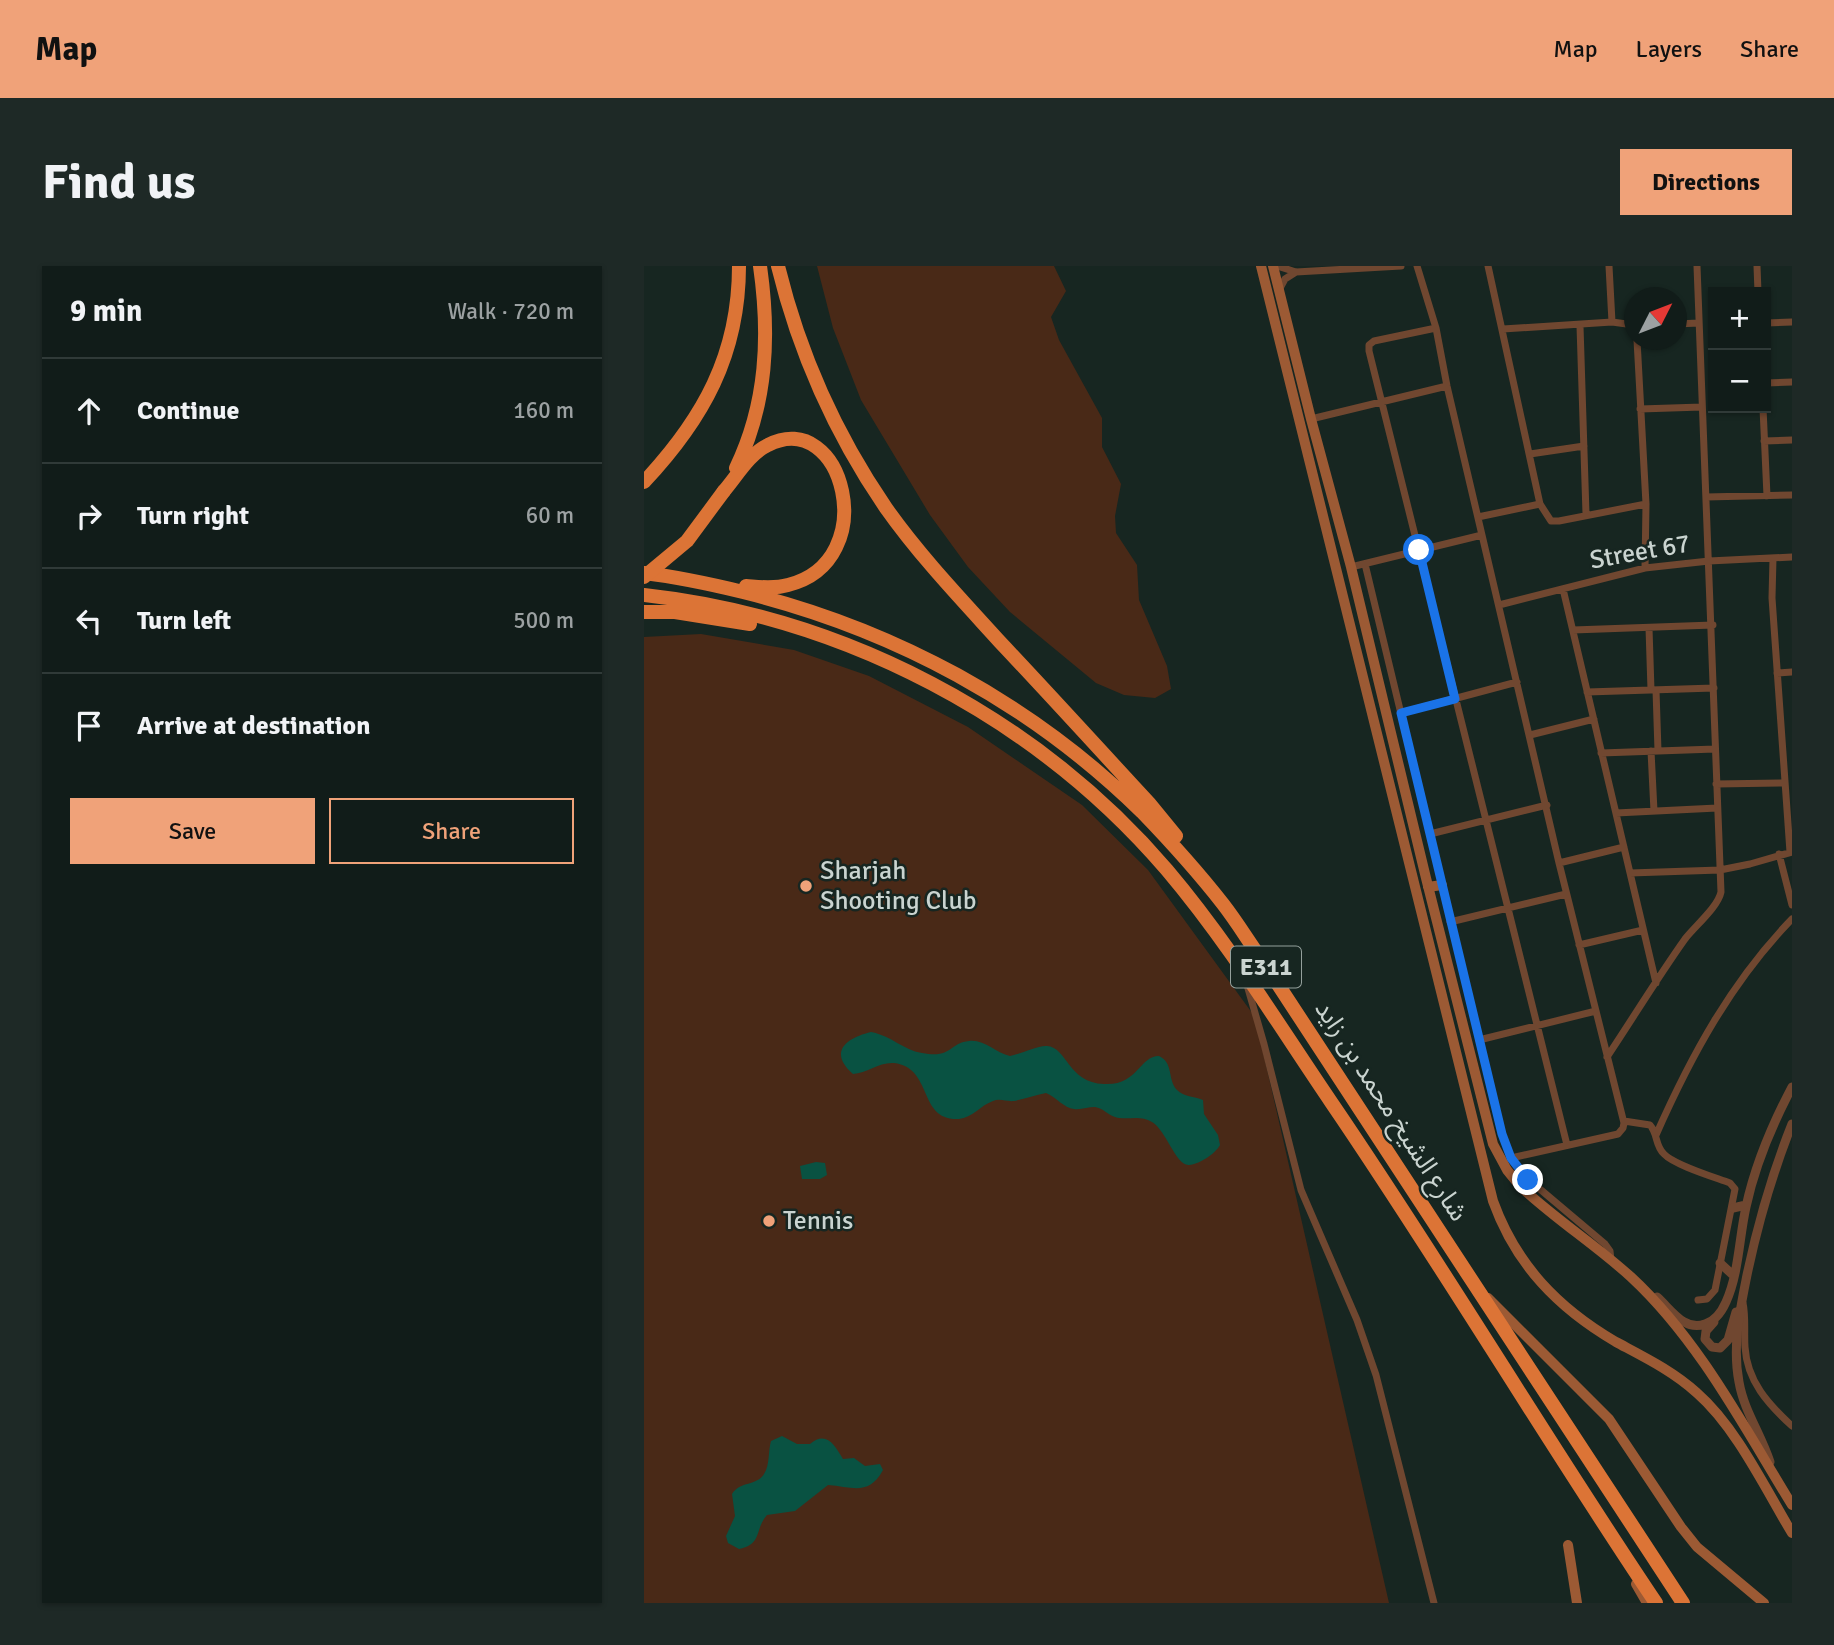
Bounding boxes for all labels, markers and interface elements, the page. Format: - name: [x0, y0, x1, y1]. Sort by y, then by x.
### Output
- text: Map: [35, 29, 97, 70]
- text: Map: [1553, 34, 1598, 64]
- text: Layers: [1636, 34, 1702, 64]
- text: Share: [1740, 34, 1799, 64]
- button: Directions: [1620, 149, 1792, 215]
- text: Find us: [42, 152, 195, 212]
- north arrow: [1624, 287, 1687, 350]
- map controls: [1708, 287, 1771, 413]
- button: +: [1708, 287, 1771, 350]
- text: 9 min: [70, 293, 142, 330]
- text: Walk · 720 m: [448, 297, 574, 326]
- button: −: [1708, 350, 1771, 413]
- icon: ahead: [70, 392, 108, 430]
- text: Continue: [137, 395, 239, 427]
- text: 160 m: [513, 396, 574, 425]
- icon: right: [70, 497, 108, 535]
- text: Turn right: [137, 500, 249, 532]
- text: 60 m: [526, 501, 574, 530]
- street label: Street 67: [1587, 527, 1693, 577]
- route start: [1403, 534, 1434, 565]
- icon: left: [70, 602, 108, 640]
- text: Turn left: [137, 605, 231, 637]
- text: 500 m: [513, 606, 574, 635]
- icon: arrive: [70, 707, 108, 745]
- text: Arrive at destination: [137, 710, 370, 742]
- button: Save: [70, 798, 315, 864]
- button: Share: [329, 798, 574, 864]
- place label: Sharjah Shooting Club: [820, 855, 976, 917]
- marker: Sharjah Shooting Club: [798, 878, 814, 894]
- road number: E311: [1231, 946, 1301, 988]
- street label: شارع الشيخ محمد بن زايد: [1305, 995, 1474, 1229]
- route end: [1512, 1164, 1543, 1195]
- place label: Tennis: [783, 1205, 853, 1237]
- marker: Tennis: [761, 1213, 777, 1229]

